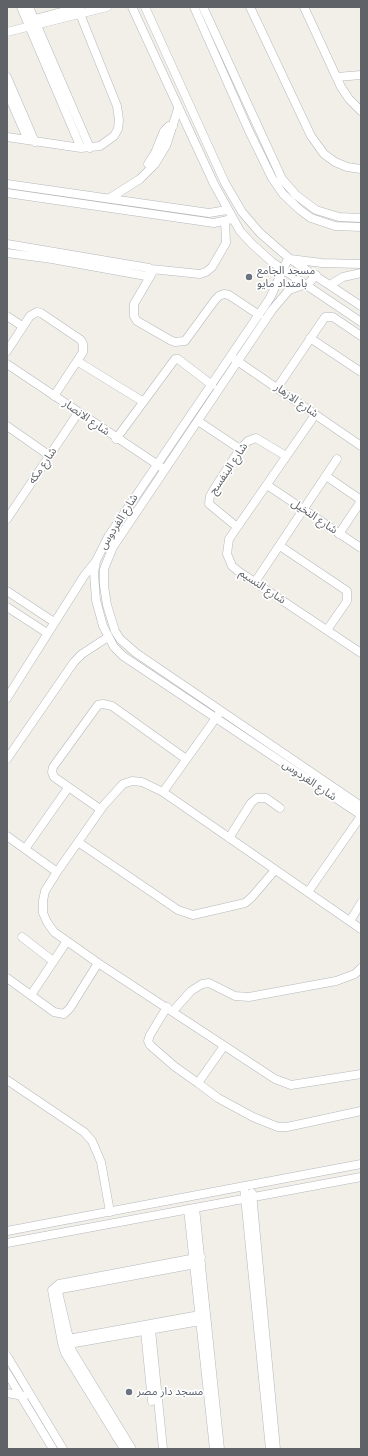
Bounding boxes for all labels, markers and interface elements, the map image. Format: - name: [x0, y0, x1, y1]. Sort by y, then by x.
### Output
- place label: مسجد الجامع بامتداد مايو: [257, 264, 315, 290]
- marker: مسجد الجامع بامتداد مايو: [244, 272, 254, 282]
- street label: شارع الازهار: [272, 381, 320, 421]
- street label: شارع الانصار: [60, 397, 112, 439]
- street label: شارع البنفسج: [207, 441, 251, 497]
- street label: شارع مكه: [26, 445, 60, 487]
- street label: شارع الفردوس: [97, 492, 141, 552]
- street label: شارع النخيل: [288, 497, 340, 537]
- street label: شارع النسيم: [236, 567, 288, 607]
- street label: شارع الفردوس: [279, 758, 339, 804]
- place label: مسجد دار مصر: [137, 1385, 203, 1399]
- marker: مسجد دار مصر: [124, 1387, 134, 1397]

